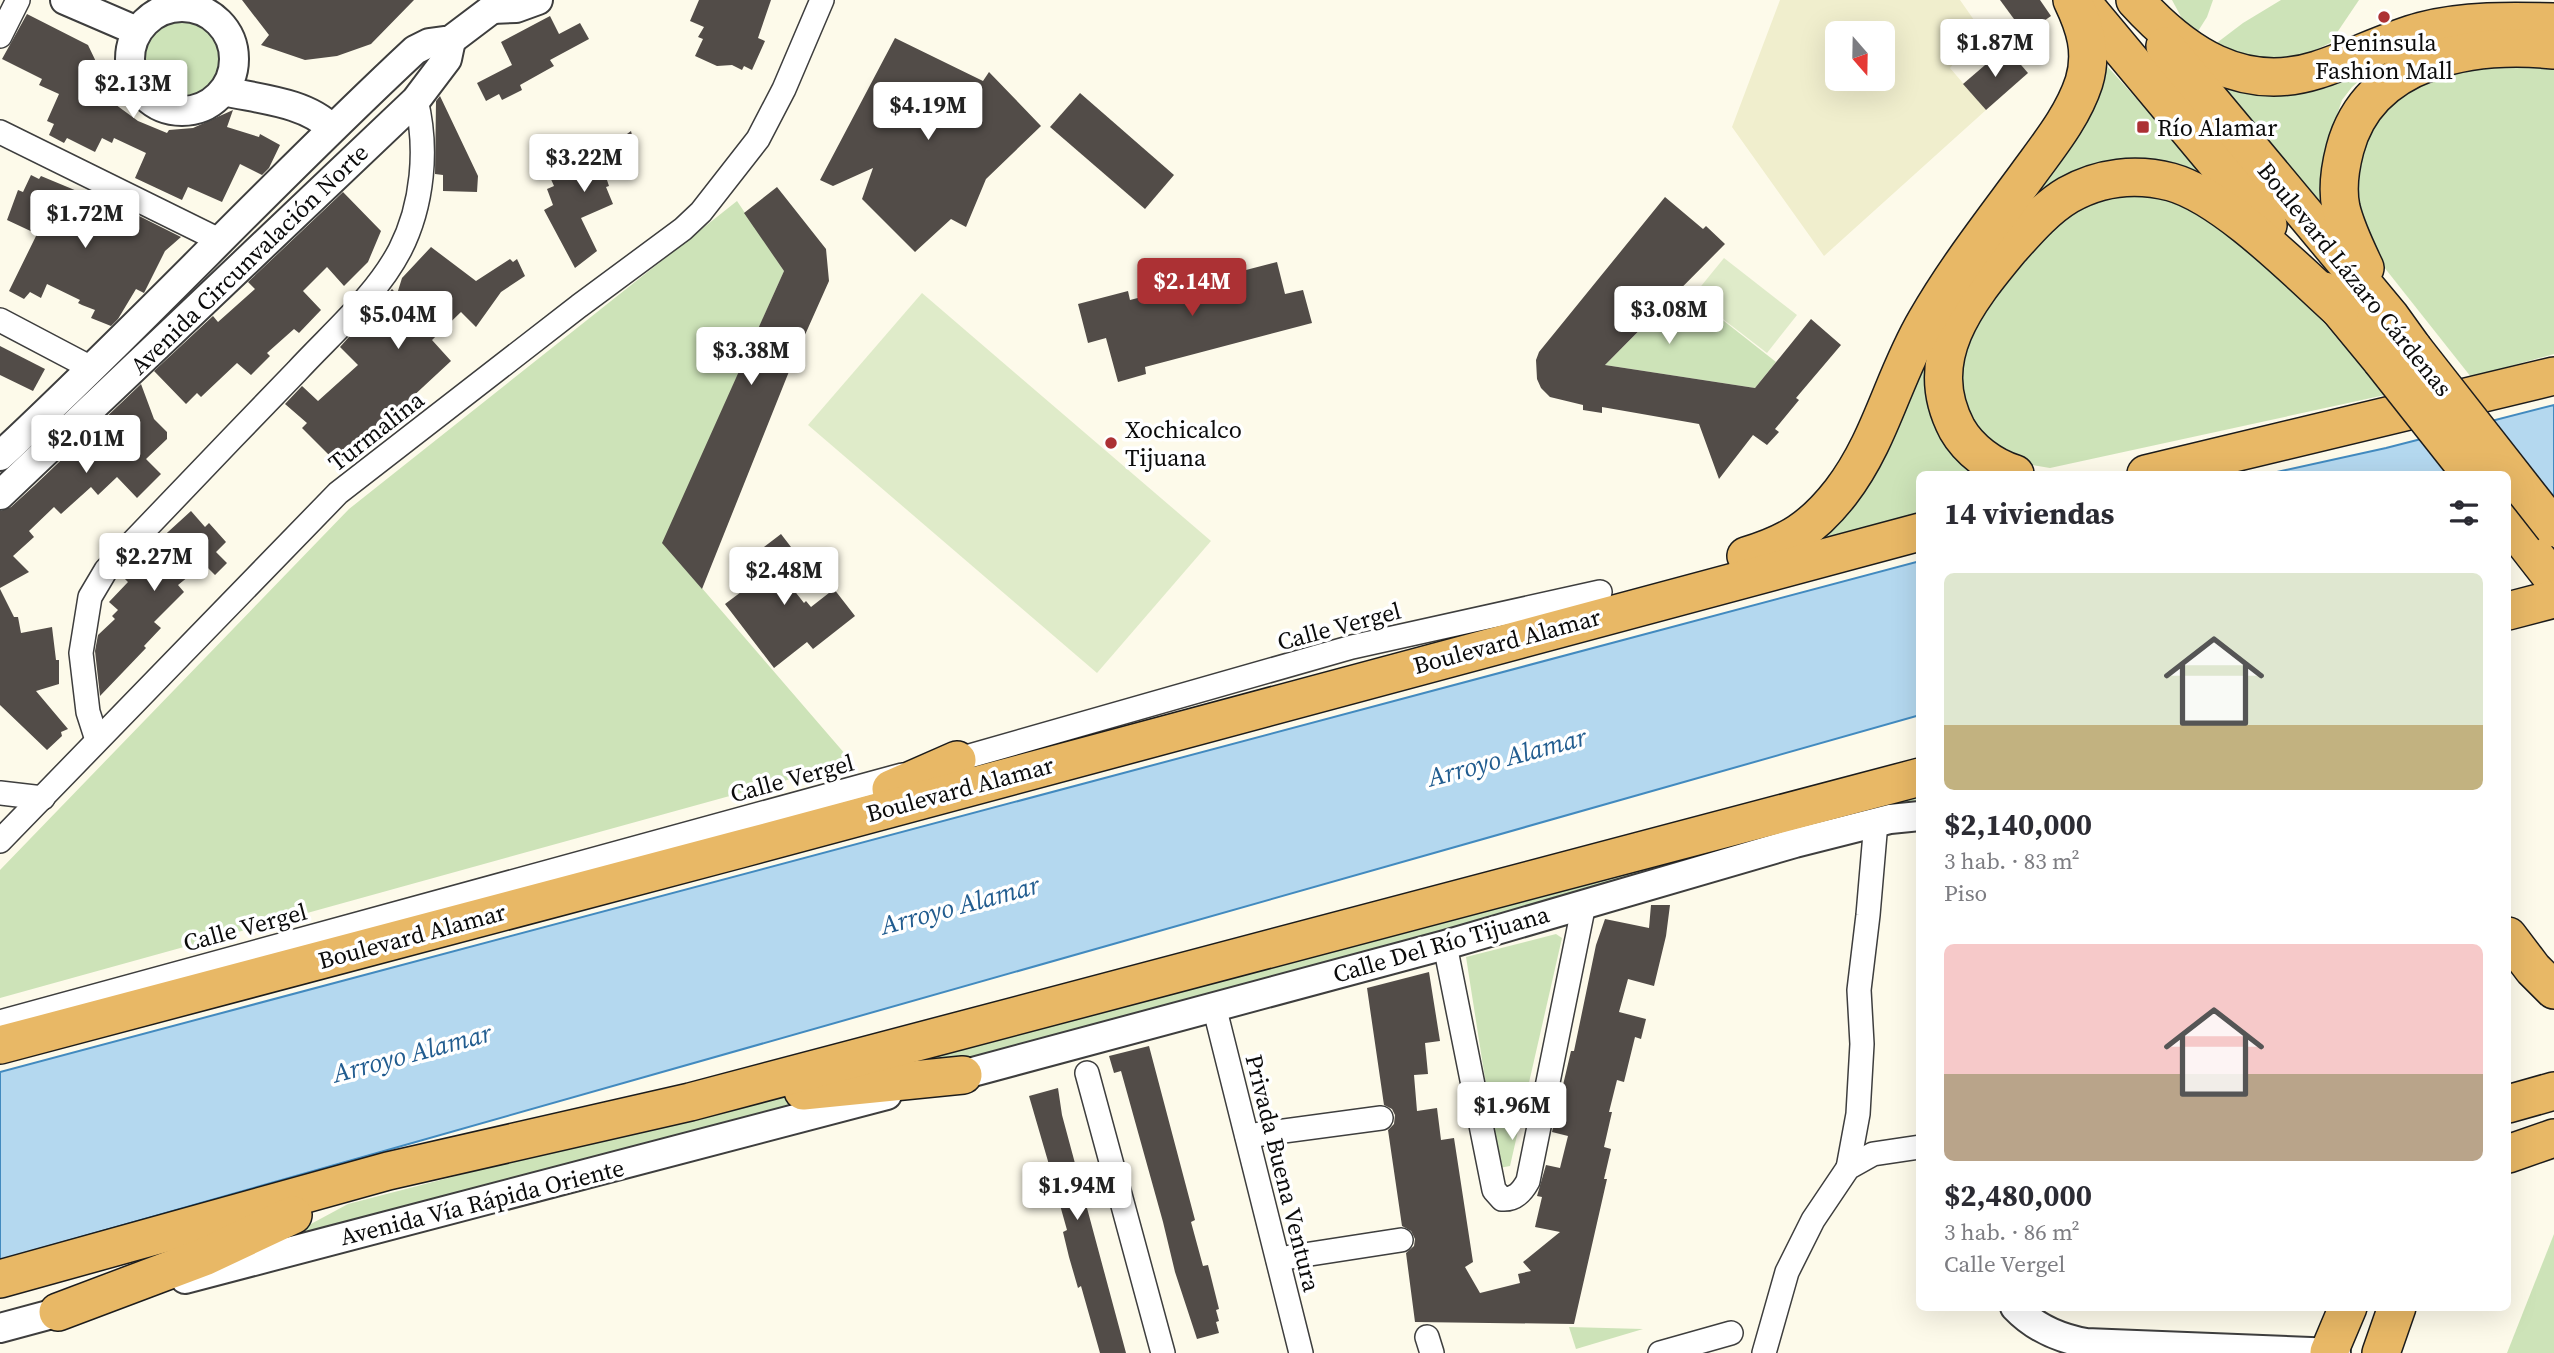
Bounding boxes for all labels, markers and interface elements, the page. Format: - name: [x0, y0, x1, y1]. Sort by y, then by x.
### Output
- marker: Peninsula Fashion Mall: [2376, 9, 2392, 25]
- pin: $1.87M: [1938, 20, 2052, 79]
- north arrow: [1825, 21, 1895, 91]
- map controls: [1825, 21, 1895, 91]
- text: $1.87M: [1956, 26, 2034, 58]
- place label: Peninsula Fashion Mall: [2315, 26, 2453, 87]
- pin: $2.13M: [76, 60, 190, 120]
- text: $2.13M: [94, 67, 172, 99]
- pin: $4.19M: [871, 82, 985, 142]
- text: $4.19M: [889, 89, 967, 121]
- place label: Río Alamar: [2157, 111, 2277, 144]
- marker: Río Alamar: [2135, 119, 2151, 135]
- pin: $3.22M: [527, 134, 641, 194]
- street label: Avenida Circunvalación Norte: [123, 136, 375, 382]
- text: $3.22M: [545, 141, 623, 173]
- street label: Boulevard Lázaro Cárdenas: [2250, 155, 2460, 403]
- pin: $1.72M: [28, 190, 142, 250]
- text: $1.72M: [46, 197, 124, 229]
- pin: $2.14M: [1135, 258, 1249, 318]
- text: $2.14M: [1153, 265, 1231, 297]
- pin: $3.08M: [1612, 286, 1726, 346]
- pin: $5.04M: [341, 292, 455, 351]
- text: $3.08M: [1630, 293, 1708, 325]
- text: $5.04M: [359, 298, 437, 330]
- pin: $3.38M: [694, 328, 808, 387]
- text: $3.38M: [712, 334, 790, 366]
- street label: Turmalina: [321, 383, 431, 479]
- place label: Xochicalco Tijuana: [1125, 413, 1242, 474]
- pin: $2.01M: [29, 416, 143, 475]
- text: $2.01M: [47, 422, 125, 454]
- marker: Xochicalco Tijuana: [1103, 435, 1119, 451]
- text: 14 viviendas: [1944, 493, 2115, 534]
- icon: filters: [2445, 494, 2483, 532]
- pin: $2.27M: [97, 534, 211, 593]
- text: $2.27M: [115, 540, 193, 572]
- pin: $2.48M: [727, 548, 841, 607]
- text: $2.48M: [745, 554, 823, 586]
- street label: Calle Vergel: [1274, 594, 1404, 658]
- street label: Boulevard Alamar: [1410, 600, 1604, 682]
- icon: home: [2151, 618, 2277, 744]
- water label: Arroyo Alamar: [1421, 718, 1591, 796]
- street label: Calle Vergel: [727, 746, 857, 810]
- street label: Boulevard Alamar: [863, 748, 1057, 830]
- text: $2,140,000: [1944, 804, 2092, 845]
- text: 3 hab. · 83 m²: [1944, 845, 2080, 877]
- water label: Arroyo Alamar: [874, 866, 1044, 944]
- text: Piso: [1944, 877, 1987, 909]
- street label: Calle Vergel: [180, 895, 310, 959]
- street label: Boulevard Alamar: [315, 895, 509, 977]
- street label: Calle Del Río Tijuana: [1329, 897, 1554, 991]
- icon: home: [2151, 989, 2277, 1115]
- water label: Arroyo Alamar: [326, 1014, 496, 1092]
- street label: Privada Buena Ventura: [1238, 1051, 1329, 1296]
- pin: $1.96M: [1455, 1082, 1569, 1142]
- text: $1.96M: [1473, 1089, 1551, 1121]
- street label: Avenida Vía Rápida Oriente: [337, 1151, 627, 1253]
- pin: $1.94M: [1020, 1162, 1134, 1222]
- text: $1.94M: [1038, 1169, 1116, 1201]
- text: $2,480,000: [1944, 1175, 2092, 1216]
- text: 3 hab. · 86 m²: [1944, 1216, 2080, 1248]
- text: Calle Vergel: [1944, 1248, 2065, 1280]

